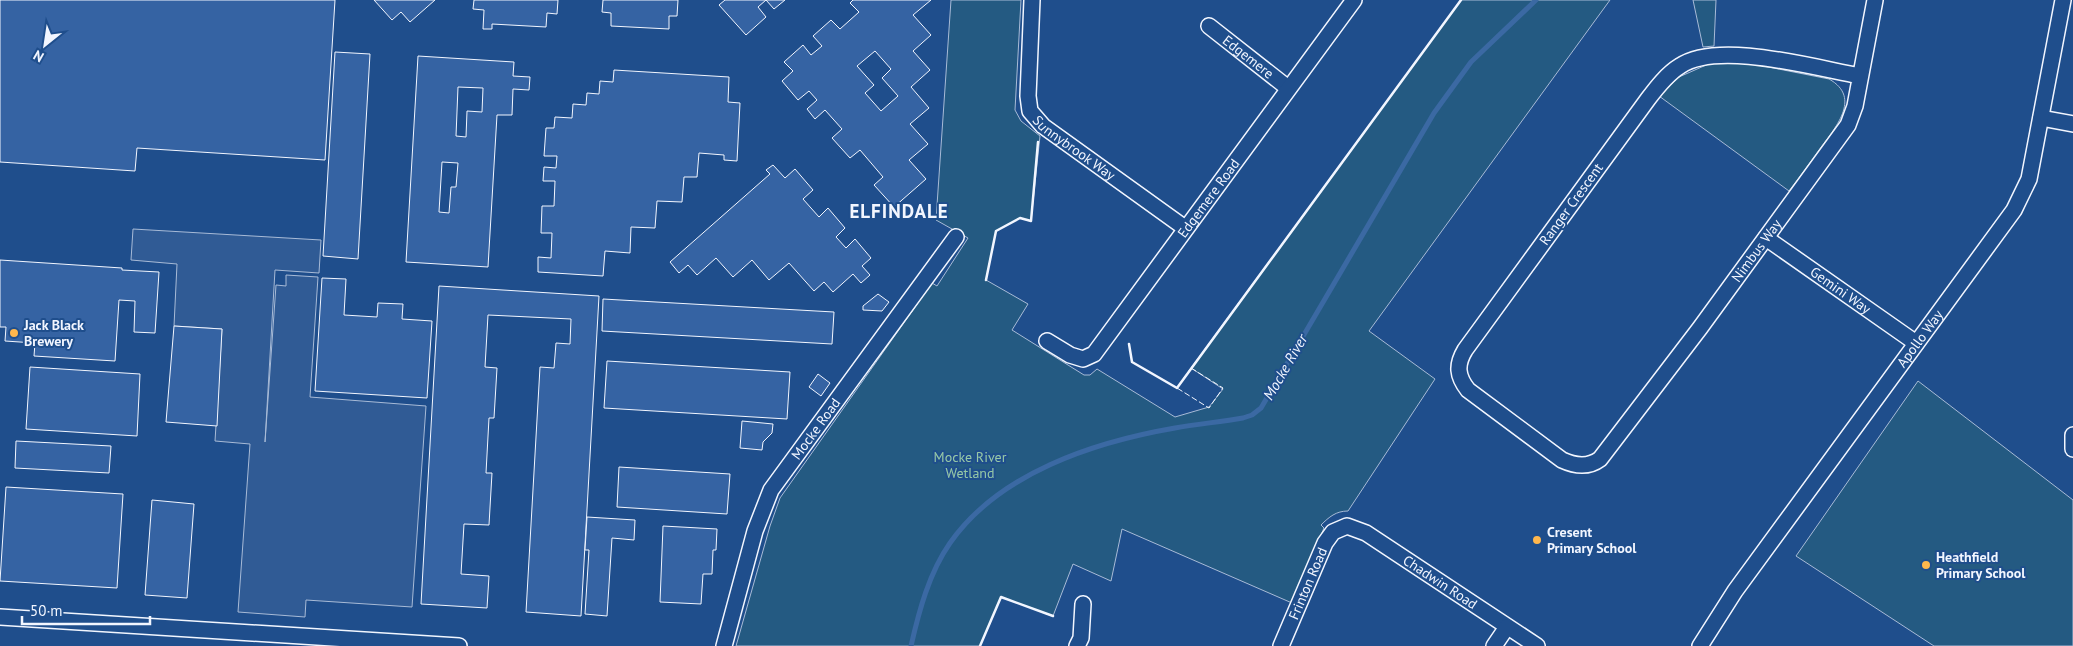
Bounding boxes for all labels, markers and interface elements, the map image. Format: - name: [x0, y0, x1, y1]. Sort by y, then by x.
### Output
- north arrow: [20, 20, 70, 70]
- street label: Edgemere: [1219, 31, 1278, 83]
- text: N: [30, 46, 47, 66]
- street label: Sunnybrook Way: [1029, 112, 1119, 184]
- street label: Edgemere Road: [1174, 155, 1243, 241]
- street label: Ranger Crescent: [1535, 159, 1607, 249]
- district label: ELFINDALE: [849, 199, 949, 223]
- street label: Nimbus Way: [1728, 215, 1786, 286]
- street label: Gemini Way: [1807, 263, 1875, 318]
- street label: Apollo Way: [1893, 306, 1947, 371]
- place label: Jack Black Brewery: [23, 316, 84, 350]
- marker: Jack Black Brewery: [8, 327, 20, 339]
- water label: Mocke River: [1259, 330, 1312, 403]
- street label: Mocke Road: [787, 394, 844, 463]
- park label: Mocke River Wetland: [934, 448, 1007, 482]
- place label: Cresent Primary School: [1547, 523, 1637, 557]
- marker: Cresent Primary School: [1531, 534, 1543, 546]
- street label: Frinton Road: [1284, 545, 1331, 622]
- place label: Heathfield Primary School: [1936, 548, 2026, 582]
- street label: Chadwin Road: [1400, 551, 1481, 613]
- marker: Heathfield Primary School: [1920, 559, 1932, 571]
- scale bar: [22, 594, 150, 626]
- text: 50 m: [30, 601, 63, 620]

